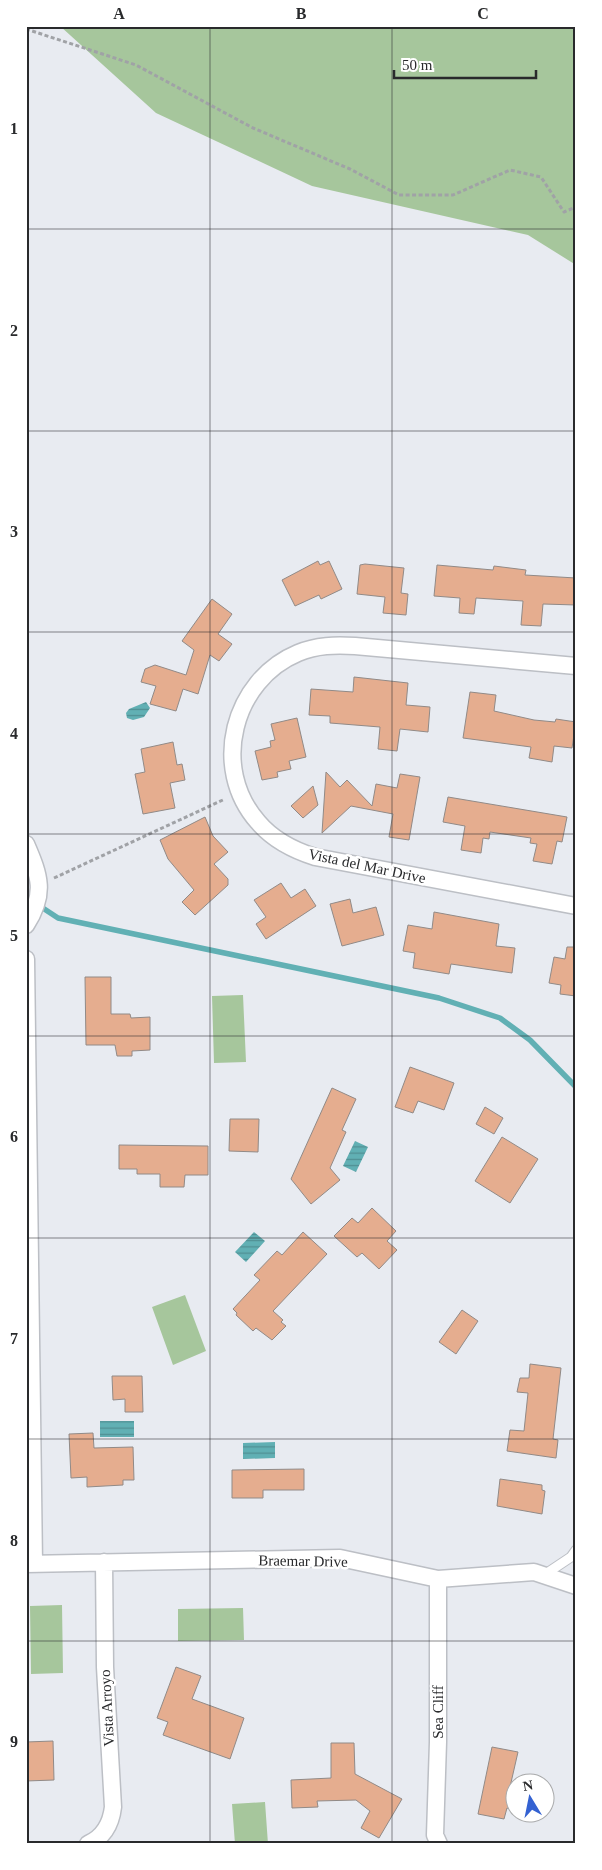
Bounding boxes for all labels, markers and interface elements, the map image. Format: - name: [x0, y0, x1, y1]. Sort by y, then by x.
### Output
- text: A: [113, 5, 125, 22]
- text: B: [296, 5, 307, 22]
- text: C: [477, 5, 489, 22]
- scale bar: [394, 48, 537, 80]
- text: 50 m: [402, 57, 433, 73]
- text: 1: [10, 120, 18, 137]
- text: 2: [10, 322, 18, 339]
- text: 3: [10, 523, 18, 540]
- text: 4: [10, 725, 18, 742]
- street label: Vista del Mar Drive: [307, 846, 427, 886]
- text: 5: [10, 927, 18, 944]
- text: 6: [10, 1128, 18, 1145]
- text: 7: [10, 1330, 18, 1347]
- text: 8: [10, 1532, 18, 1549]
- street label: Braemar Drive: [258, 1552, 348, 1570]
- street label: Vista Arroyo: [97, 1669, 117, 1747]
- street label: Sea Cliff: [430, 1685, 446, 1739]
- text: 9: [10, 1733, 18, 1750]
- north arrow: [504, 1772, 554, 1822]
- text: N: [522, 1777, 534, 1794]

